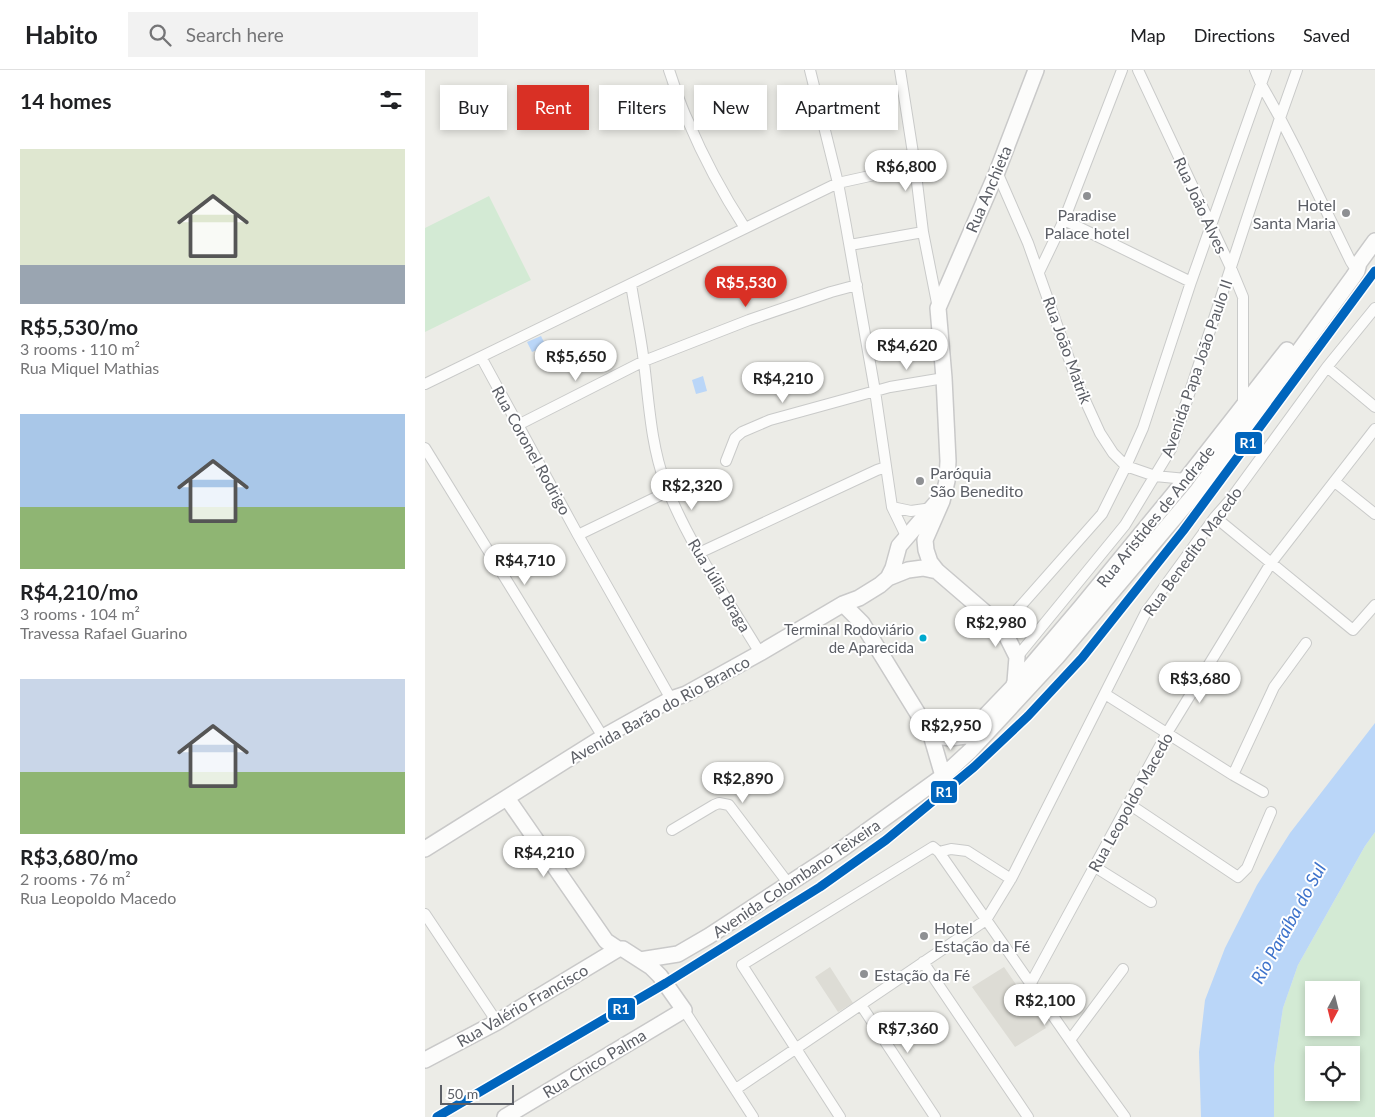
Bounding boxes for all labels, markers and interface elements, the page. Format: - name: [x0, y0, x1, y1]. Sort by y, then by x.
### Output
- search box: [128, 12, 478, 57]
- text: Habito: [25, 20, 98, 49]
- icon: search: [146, 21, 174, 49]
- text: Search here: [186, 23, 284, 46]
- text: Map: [1130, 24, 1166, 46]
- text: Directions: [1194, 24, 1275, 46]
- text: Saved: [1303, 24, 1350, 46]
- chip: Buy: [440, 85, 507, 130]
- chip: Rent: [517, 85, 589, 130]
- chip: Filters: [599, 85, 684, 130]
- chip: New: [694, 85, 767, 130]
- chip: Apartment: [777, 85, 898, 130]
- icon: filters: [377, 86, 405, 114]
- text: 14 homes: [20, 88, 111, 113]
- street label: Rua Anchieta: [961, 143, 1015, 235]
- pin: R$6,800: [860, 150, 952, 192]
- street label: Rua João Alves: [1170, 154, 1232, 256]
- text: R$6,800: [876, 156, 936, 175]
- icon: home: [168, 181, 258, 271]
- marker: Paradise Palace hotel: [1081, 190, 1093, 202]
- place label: Hotel Santa Maria: [1253, 195, 1336, 232]
- place label: Paradise Palace hotel: [1045, 205, 1129, 242]
- marker: Hotel Santa Maria: [1340, 207, 1352, 219]
- pin: R$5,530: [700, 266, 792, 308]
- text: R$5,530: [716, 272, 776, 291]
- street label: Avenida Papa João Paulo II: [1157, 276, 1235, 460]
- street label: Rua João Matrik: [1040, 294, 1097, 407]
- text: R$5,530/mo: [20, 314, 138, 339]
- pin: R$4,620: [861, 328, 953, 371]
- text: R$4,620: [877, 335, 937, 354]
- text: 3 rooms · 110 m²: [20, 339, 140, 358]
- pin: R$5,650: [530, 340, 622, 382]
- text: R$5,650: [546, 346, 606, 365]
- text: Rua Miquel Mathias: [20, 358, 159, 377]
- pin: R$4,210: [737, 362, 829, 404]
- text: R$4,210: [753, 368, 813, 387]
- street label: Rua Coronel Rodrigo: [489, 382, 575, 518]
- line badge: R1: [1234, 431, 1263, 455]
- text: R1: [1239, 434, 1257, 451]
- street label: Rua Aristides de Andrade: [1092, 441, 1218, 591]
- icon: home: [168, 446, 258, 536]
- place label: Paróquia São Benedito: [930, 463, 1023, 500]
- pin: R$2,320: [646, 468, 738, 511]
- text: R$2,320: [662, 475, 722, 494]
- marker: Paróquia São Benedito: [914, 475, 926, 487]
- street label: Rua Benedito Macedo: [1139, 483, 1245, 619]
- street label: Rua Júlia Braga: [685, 535, 755, 635]
- pin: R$4,710: [479, 544, 571, 586]
- text: R$4,710: [495, 550, 555, 569]
- text: R$4,210/mo: [20, 579, 138, 604]
- text: 3 rooms · 104 m²: [20, 604, 140, 623]
- pin: R$2,980: [950, 606, 1042, 648]
- text: R$2,980: [966, 612, 1026, 631]
- place label: Terminal Rodoviário de Aparecida: [784, 620, 914, 656]
- text: Travessa Rafael Guarino: [20, 623, 187, 642]
- marker: Terminal Rodoviário de Aparecida: [918, 633, 928, 643]
- street label: Avenida Barão do Rio Branco: [565, 651, 753, 767]
- pin: R$3,680: [1154, 662, 1246, 704]
- text: R$3,680: [1170, 668, 1230, 687]
- pin: R$2,950: [905, 708, 997, 751]
- icon: home: [168, 711, 258, 801]
- text: R$2,950: [921, 715, 981, 734]
- street label: Rua Leopoldo Macedo: [1084, 729, 1176, 875]
- pin: R$2,890: [697, 762, 789, 804]
- text: R$2,890: [713, 768, 773, 787]
- line badge: R1: [930, 780, 958, 804]
- text: R1: [935, 783, 953, 800]
- street label: Avenida Colombano Teixeira: [709, 815, 883, 941]
- pin: R$4,210: [498, 836, 590, 878]
- text: R$4,210: [514, 842, 574, 861]
- text: R$3,680/mo: [20, 844, 138, 869]
- water label: Rio Paraíba do Sul: [1246, 859, 1330, 987]
- text: 2 rooms · 76 m²: [20, 869, 131, 888]
- text: Rua Leopoldo Macedo: [20, 888, 176, 907]
- place label: Hotel Estação da Fé: [934, 918, 1030, 955]
- marker: Hotel Estação da Fé: [918, 930, 930, 942]
- street label: Rua Valério Francisco: [453, 960, 591, 1050]
- place label: Estação da Fé: [874, 965, 970, 984]
- marker: Estação da Fé: [858, 968, 870, 980]
- north arrow: [1305, 981, 1360, 1036]
- map controls: [1305, 981, 1360, 1101]
- pin: R$2,100: [999, 984, 1091, 1026]
- text: R$2,100: [1015, 990, 1075, 1009]
- line badge: R1: [607, 997, 636, 1021]
- text: R1: [612, 1000, 630, 1017]
- pin: R$7,360: [862, 1012, 954, 1054]
- text: R$7,360: [878, 1018, 938, 1037]
- street label: Rua Chico Palma: [539, 1025, 649, 1101]
- button: locate: [1305, 1046, 1360, 1101]
- scale bar: [440, 1082, 514, 1105]
- text: 50 m: [447, 1085, 478, 1102]

